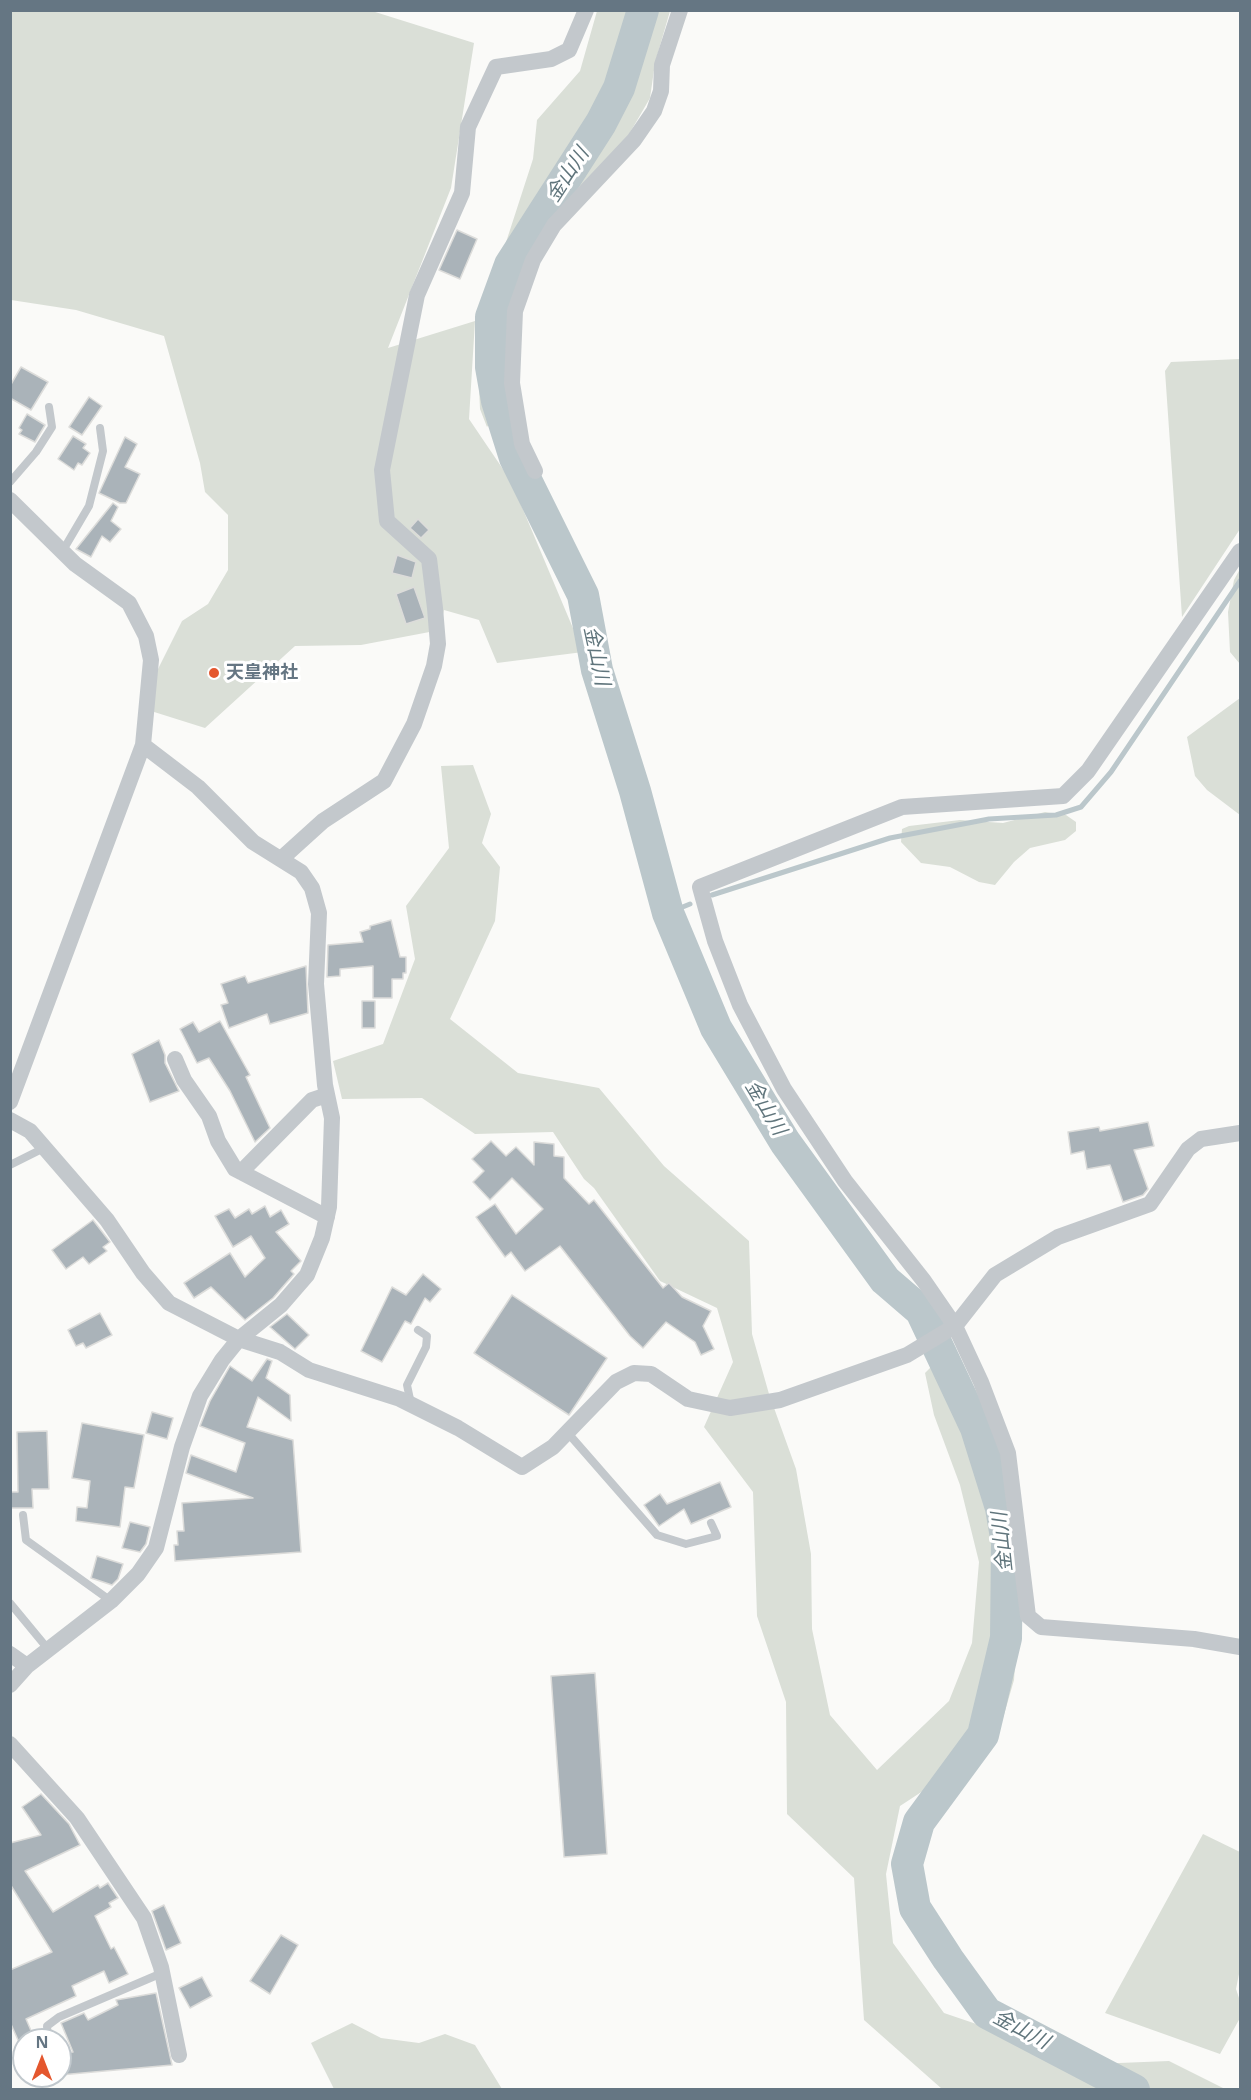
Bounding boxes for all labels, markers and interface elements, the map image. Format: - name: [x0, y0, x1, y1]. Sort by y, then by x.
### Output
- water label: 金山川: [542, 143, 594, 207]
- water label: 金山川: [578, 624, 614, 688]
- place label: 天皇神社: [226, 662, 298, 684]
- marker: 天皇神社: [207, 666, 221, 680]
- water label: 金山川: [739, 1076, 791, 1140]
- water label: 金山川: [988, 1511, 1018, 1573]
- water label: 金山川: [989, 2005, 1053, 2055]
- north arrow: [12, 2028, 72, 2088]
- text: N: [35, 2031, 49, 2053]

